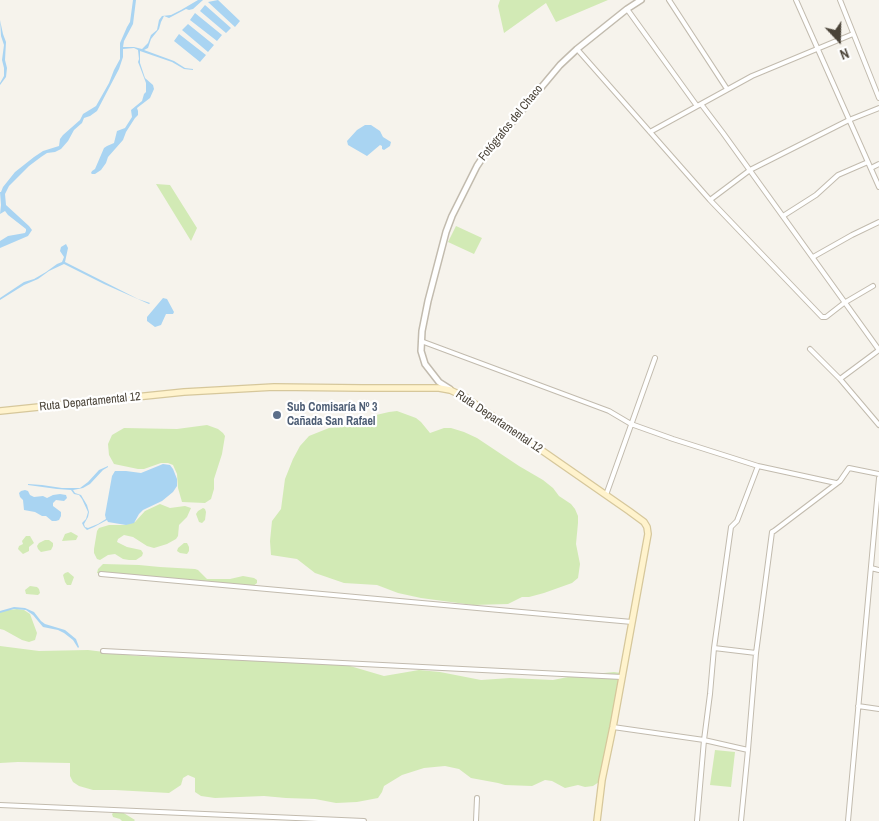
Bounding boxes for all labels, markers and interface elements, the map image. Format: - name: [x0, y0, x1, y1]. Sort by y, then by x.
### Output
- north arrow: [814, 15, 864, 65]
- text: N: [837, 44, 851, 64]
- street label: Fotógrafos del Chaco: [476, 82, 546, 164]
- street label: Ruta Departamental 12: [453, 388, 545, 456]
- street label: Ruta Departamental 12: [39, 390, 141, 414]
- place label: Sub Comisaría Nº 3 Cañada San Rafael: [287, 401, 378, 429]
- marker: Sub Comisaría Nº 3 Cañada San Rafael: [271, 409, 283, 421]

